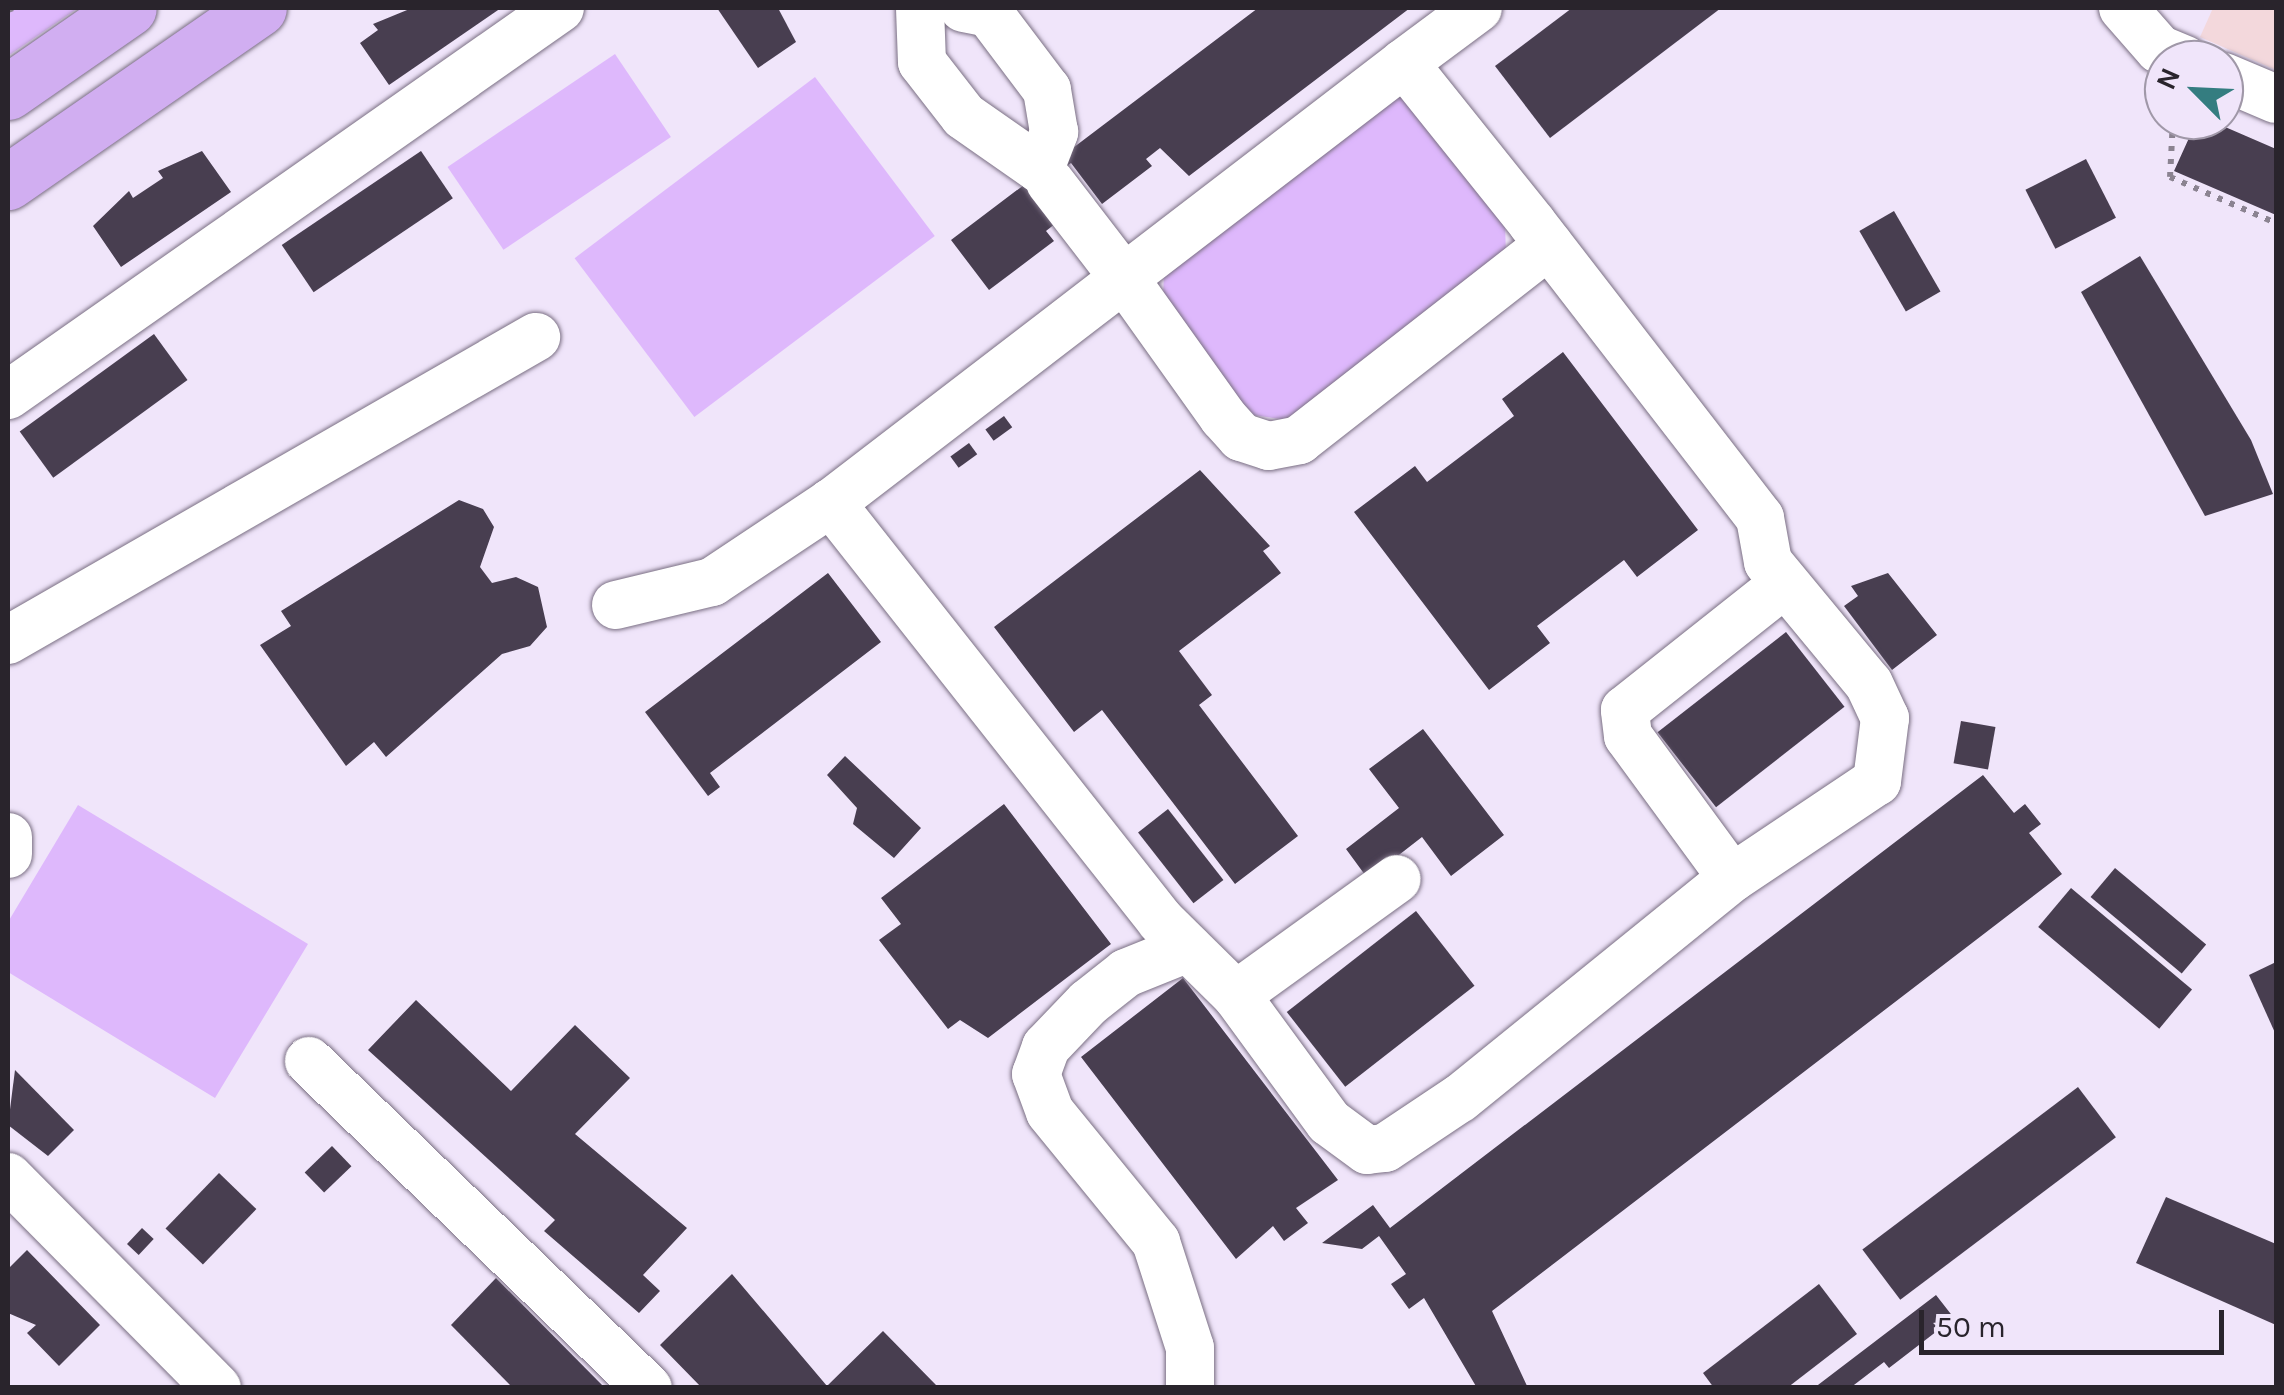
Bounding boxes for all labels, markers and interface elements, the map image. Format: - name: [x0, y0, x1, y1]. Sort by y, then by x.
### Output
- north arrow: [2144, 40, 2244, 140]
- text: N: [2149, 63, 2187, 94]
- scale bar: [1924, 1290, 2229, 1352]
- text: 50 m: [1936, 1309, 2006, 1345]

